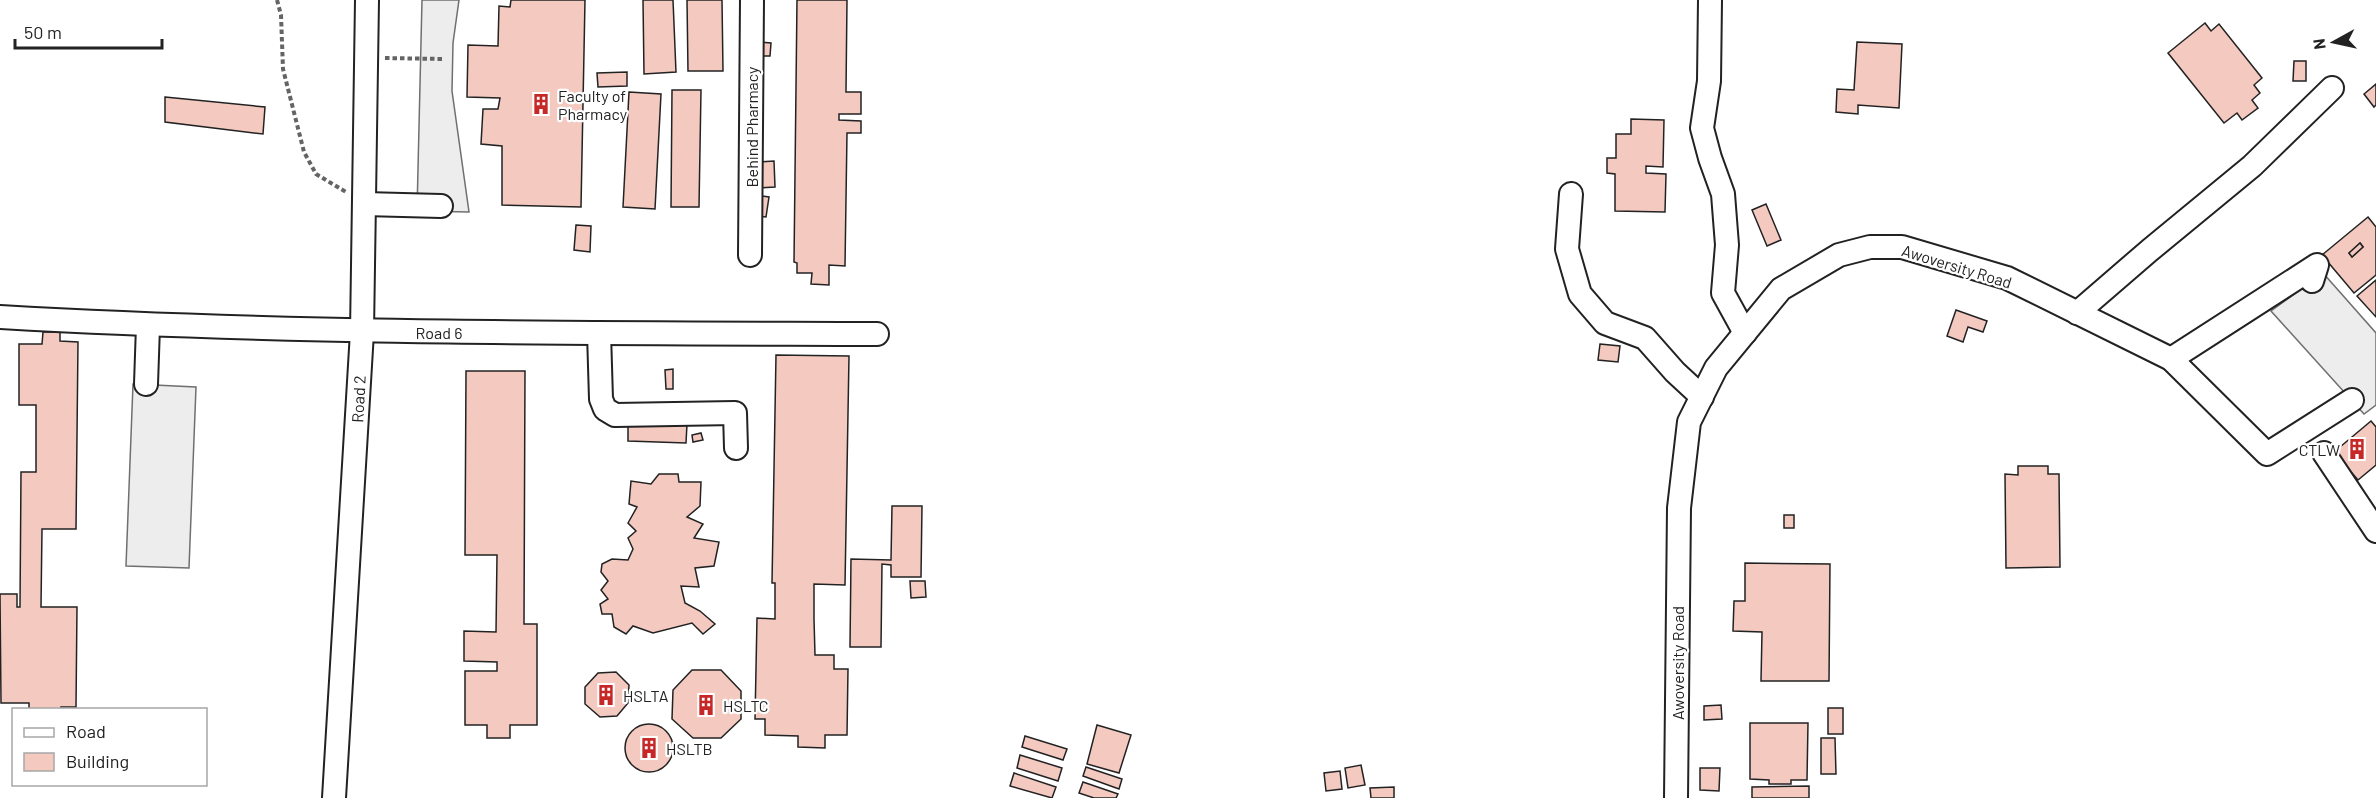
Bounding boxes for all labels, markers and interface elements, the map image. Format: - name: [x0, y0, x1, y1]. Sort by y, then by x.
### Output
- scale bar: [15, 12, 162, 50]
- north arrow: [2304, 12, 2364, 72]
- text: 50 m: [24, 21, 62, 43]
- text: N: [2309, 38, 2329, 51]
- street label: Behind Pharmacy: [742, 66, 761, 187]
- place label: Faculty of Pharmacy: [558, 86, 628, 123]
- building icon: Faculty of Pharmacy: [529, 92, 553, 116]
- street label: Awoversity Road: [1900, 240, 2014, 292]
- street label: Road 6: [416, 323, 462, 342]
- street label: Road 2: [347, 375, 369, 423]
- building icon: CTLW: [2345, 437, 2369, 461]
- place label: CTLW: [2299, 440, 2340, 459]
- street label: Awoversity Road: [1668, 606, 1687, 720]
- building icon: HSLTA: [594, 683, 618, 707]
- place label: HSLTA: [623, 686, 669, 705]
- building icon: HSLTC: [694, 693, 718, 717]
- place label: HSLTC: [723, 696, 769, 715]
- legend: [12, 708, 207, 786]
- text: Road: [66, 720, 106, 742]
- building icon: HSLTB: [637, 736, 661, 760]
- place label: HSLTB: [666, 739, 713, 758]
- text: Building: [66, 750, 129, 772]

